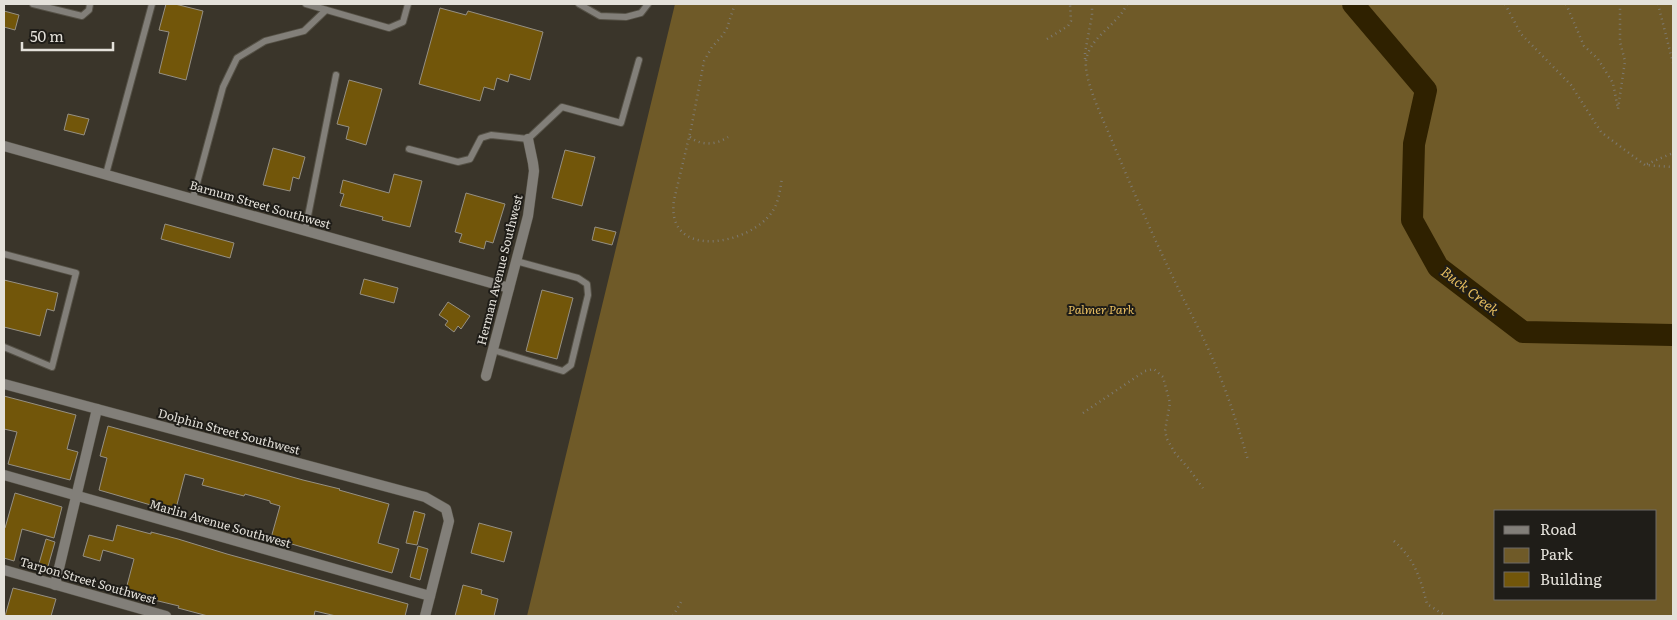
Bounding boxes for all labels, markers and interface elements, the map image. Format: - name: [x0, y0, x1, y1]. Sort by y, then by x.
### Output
- scale bar: [22, 20, 114, 52]
- text: 50 m: [30, 24, 64, 47]
- street label: Barnum Street Southwest: [188, 175, 333, 233]
- street label: Herman Avenue Southwest: [472, 192, 527, 347]
- water label: Buck Creek: [1437, 261, 1504, 319]
- park label: Palmer Park: [1068, 300, 1135, 318]
- street label: Dolphin Street Southwest: [156, 403, 302, 459]
- street label: Marlin Avenue Southwest: [147, 494, 293, 552]
- legend: [1494, 510, 1657, 600]
- text: Road: [1540, 517, 1576, 540]
- text: Park: [1540, 542, 1574, 565]
- street label: Tarpon Street Southwest: [18, 552, 159, 608]
- text: Building: [1540, 567, 1602, 590]

